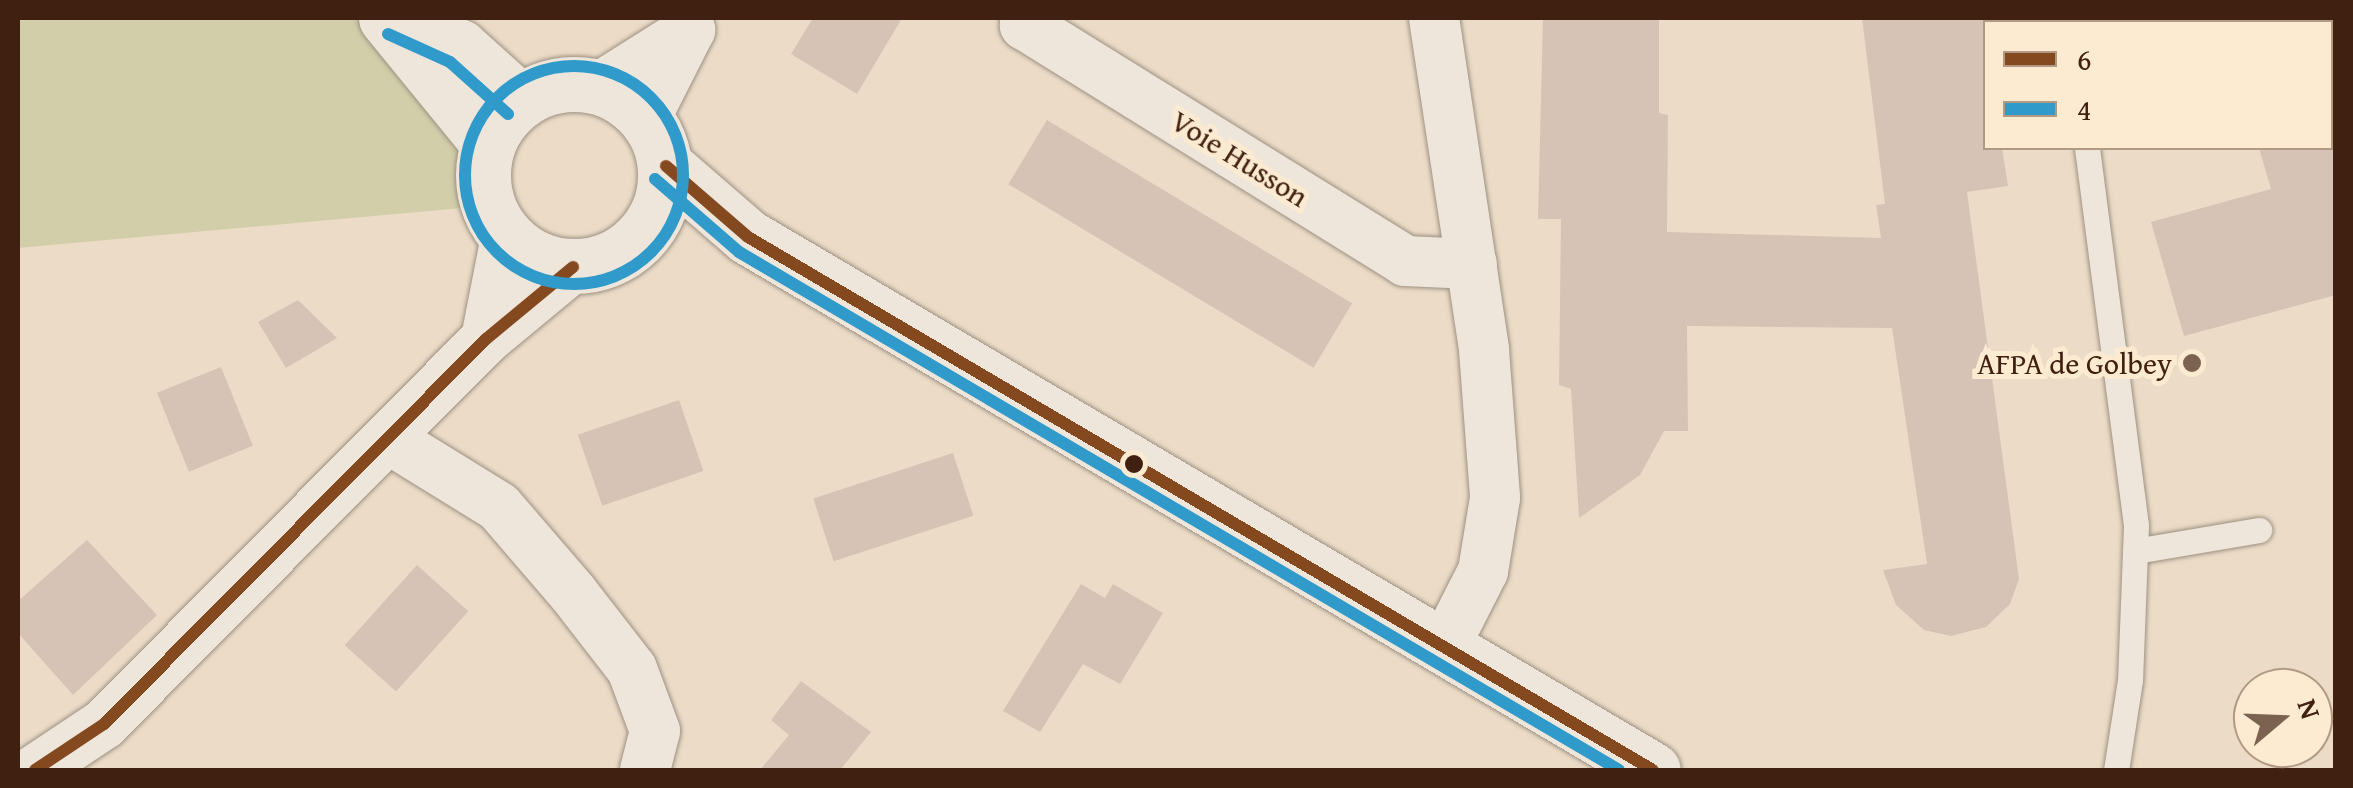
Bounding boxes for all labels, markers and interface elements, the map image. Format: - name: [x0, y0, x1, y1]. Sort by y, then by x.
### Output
- legend: [1983, 20, 2333, 150]
- text: 6: [2077, 37, 2091, 81]
- text: 4: [2077, 87, 2091, 131]
- street label: Voie Husson: [1165, 102, 1315, 214]
- place label: AFPA de Golbey: [1977, 345, 2172, 381]
- marker: AFPA de Golbey: [2181, 352, 2203, 374]
- unlabelled marker: [1124, 454, 1144, 474]
- north arrow: [2233, 668, 2333, 768]
- text: N: [2288, 693, 2332, 724]

